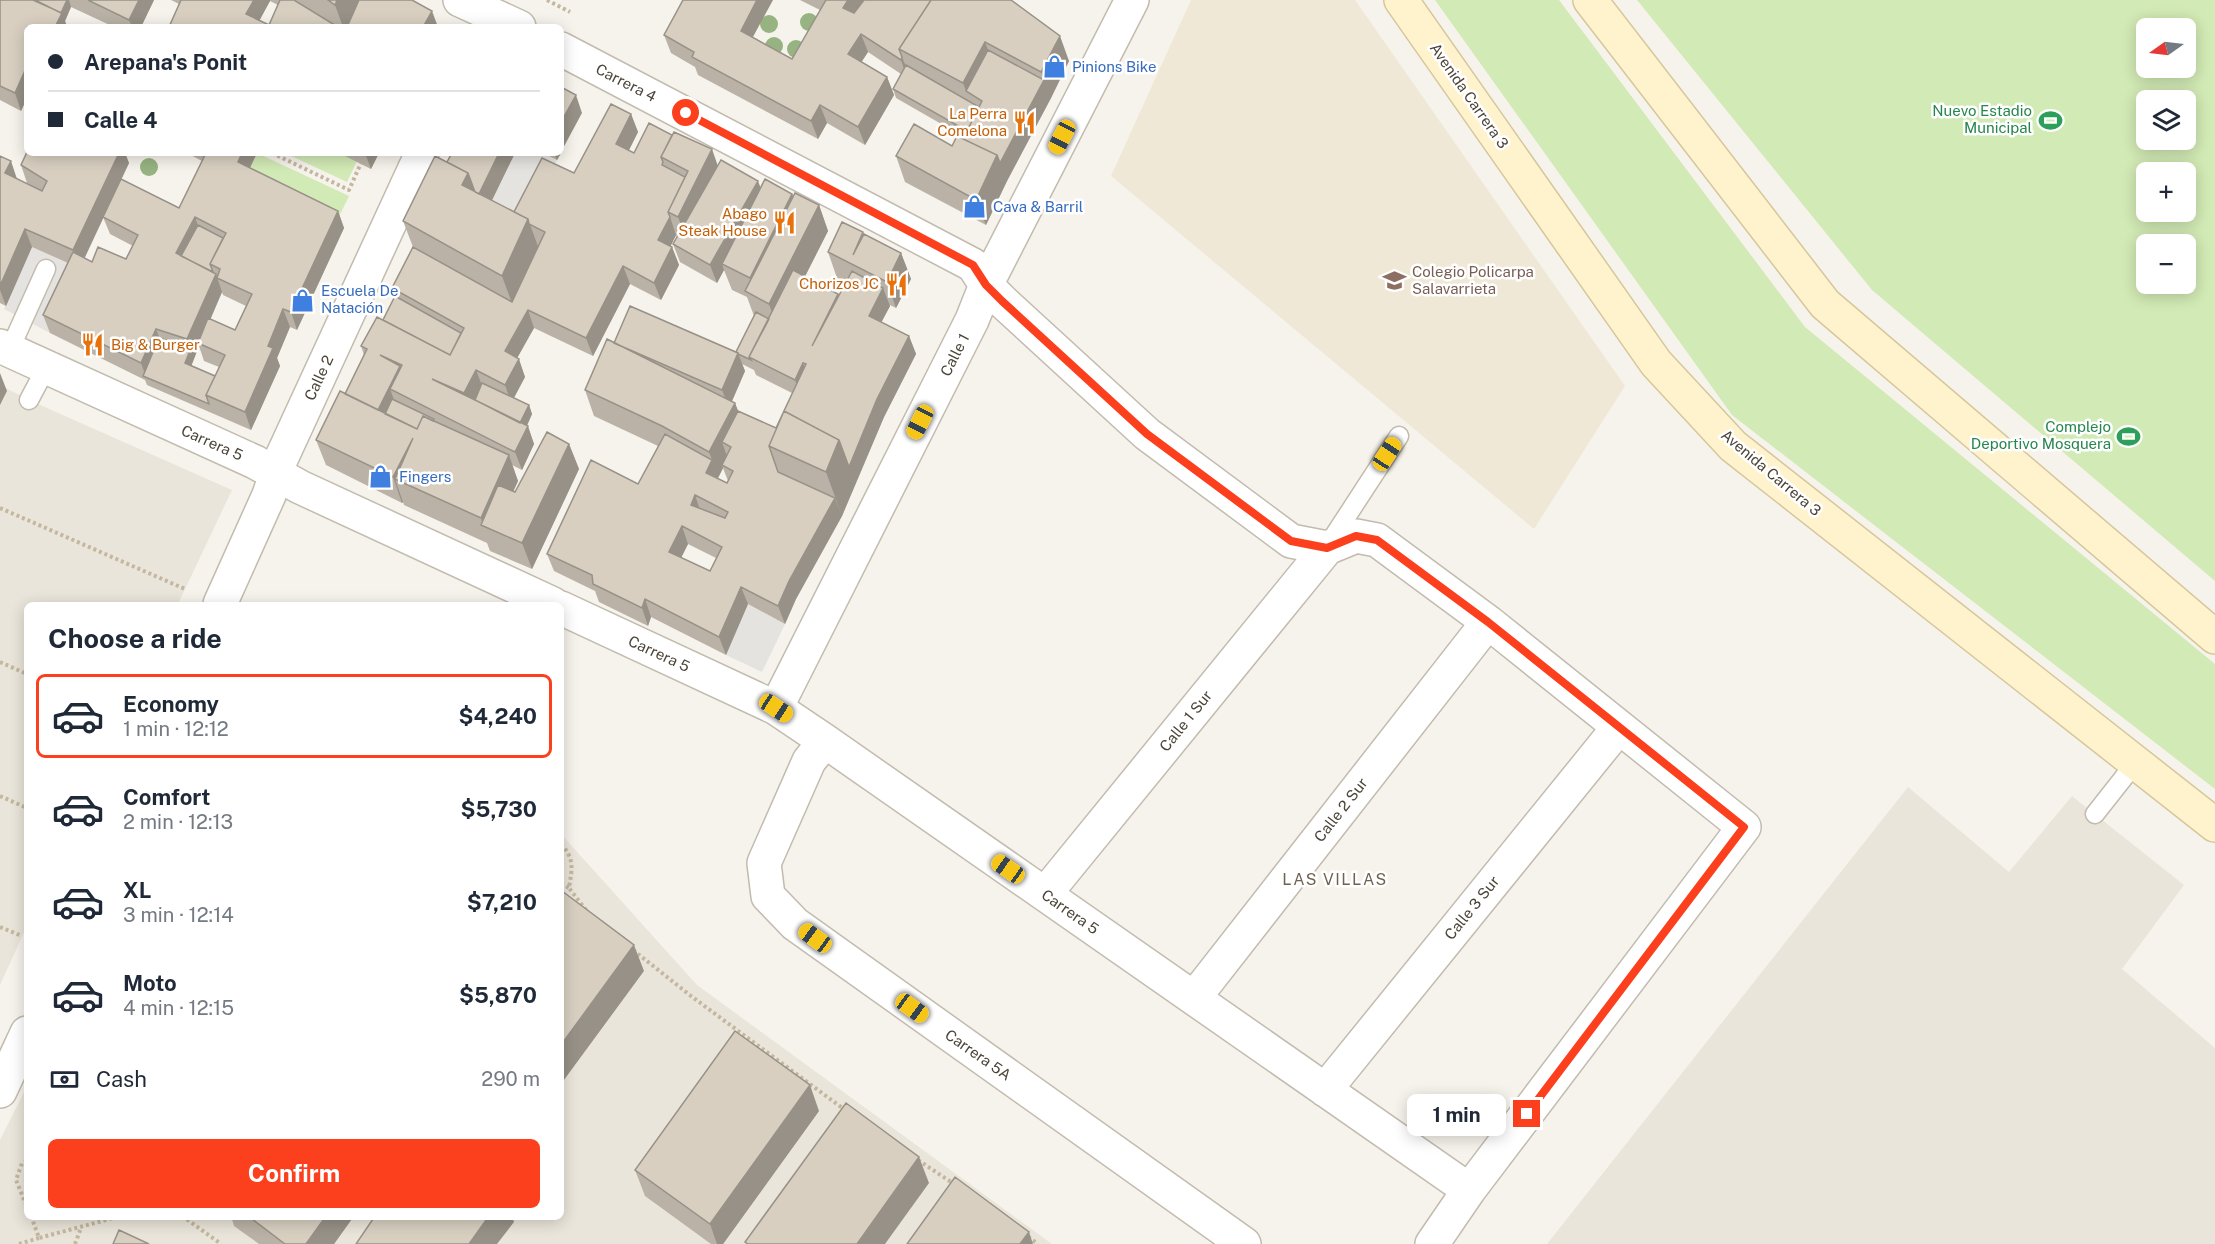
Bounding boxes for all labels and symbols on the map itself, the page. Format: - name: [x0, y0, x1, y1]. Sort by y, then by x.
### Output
- north arrow: [2136, 18, 2196, 78]
- street label: Avenida Carrera 3: [1427, 40, 1512, 152]
- shop icon: Pinions Bike: [1041, 54, 1067, 80]
- place label: Pinions Bike: [1072, 58, 1156, 75]
- street label: Carrera 4: [593, 60, 659, 105]
- route start: [672, 99, 699, 126]
- place label: Nuevo Estadio Municipal: [1932, 102, 2032, 136]
- place label: La Perra Comelona: [937, 105, 1007, 139]
- sports icon: Nuevo Estadio Municipal: [2037, 107, 2063, 133]
- restaurant icon: La Perra Comelona: [1012, 110, 1038, 136]
- car: [1046, 117, 1078, 157]
- shop icon: Cava & Barril: [962, 194, 988, 220]
- place label: Cava & Barril: [993, 198, 1083, 215]
- place label: Abago Steak House: [678, 205, 767, 239]
- restaurant icon: Abago Steak House: [772, 210, 798, 236]
- place label: Colegio Policarpa Salavarrieta: [1412, 263, 1534, 297]
- school or university icon: Colegio Policarpa Salavarrieta: [1381, 268, 1407, 294]
- restaurant icon: Chorizos JC: [884, 271, 910, 297]
- place label: Chorizos JC: [799, 275, 879, 292]
- place label: Escuela De Natación: [321, 282, 398, 316]
- shop icon: Escuela De Natación: [290, 287, 316, 313]
- street label: Calle 1: [937, 331, 972, 379]
- restaurant icon: Big & Burger: [80, 332, 106, 358]
- place label: Big & Burger: [111, 336, 200, 353]
- street label: Calle 2: [301, 352, 336, 403]
- car: [904, 402, 936, 442]
- place label: Complejo Deportivo Mosquera: [1971, 418, 2111, 452]
- street label: Carrera 5: [179, 421, 246, 464]
- sports icon: Complejo Deportivo Mosquera: [2116, 423, 2142, 449]
- street label: Avenida Carrera 3: [1718, 426, 1824, 519]
- car: [1370, 434, 1404, 474]
- shop icon: Fingers: [368, 464, 394, 490]
- place label: Fingers: [399, 468, 451, 485]
- street label: Carrera 5: [626, 632, 693, 675]
- street label: Calle 1 Sur: [1156, 687, 1215, 755]
- car: [756, 691, 796, 725]
- street label: Calle 2 Sur: [1310, 774, 1371, 845]
- car: [988, 851, 1028, 887]
- district label: LAS VILLAS: [1282, 870, 1388, 889]
- street label: Calle 3 Sur: [1441, 872, 1502, 943]
- street label: Carrera 5: [1038, 886, 1102, 937]
- car: [795, 920, 835, 956]
- car: [892, 990, 932, 1026]
- street label: Carrera 5A: [942, 1026, 1015, 1084]
- callout: 1 min: [1407, 1093, 1506, 1135]
- route end: [1513, 1100, 1540, 1127]

